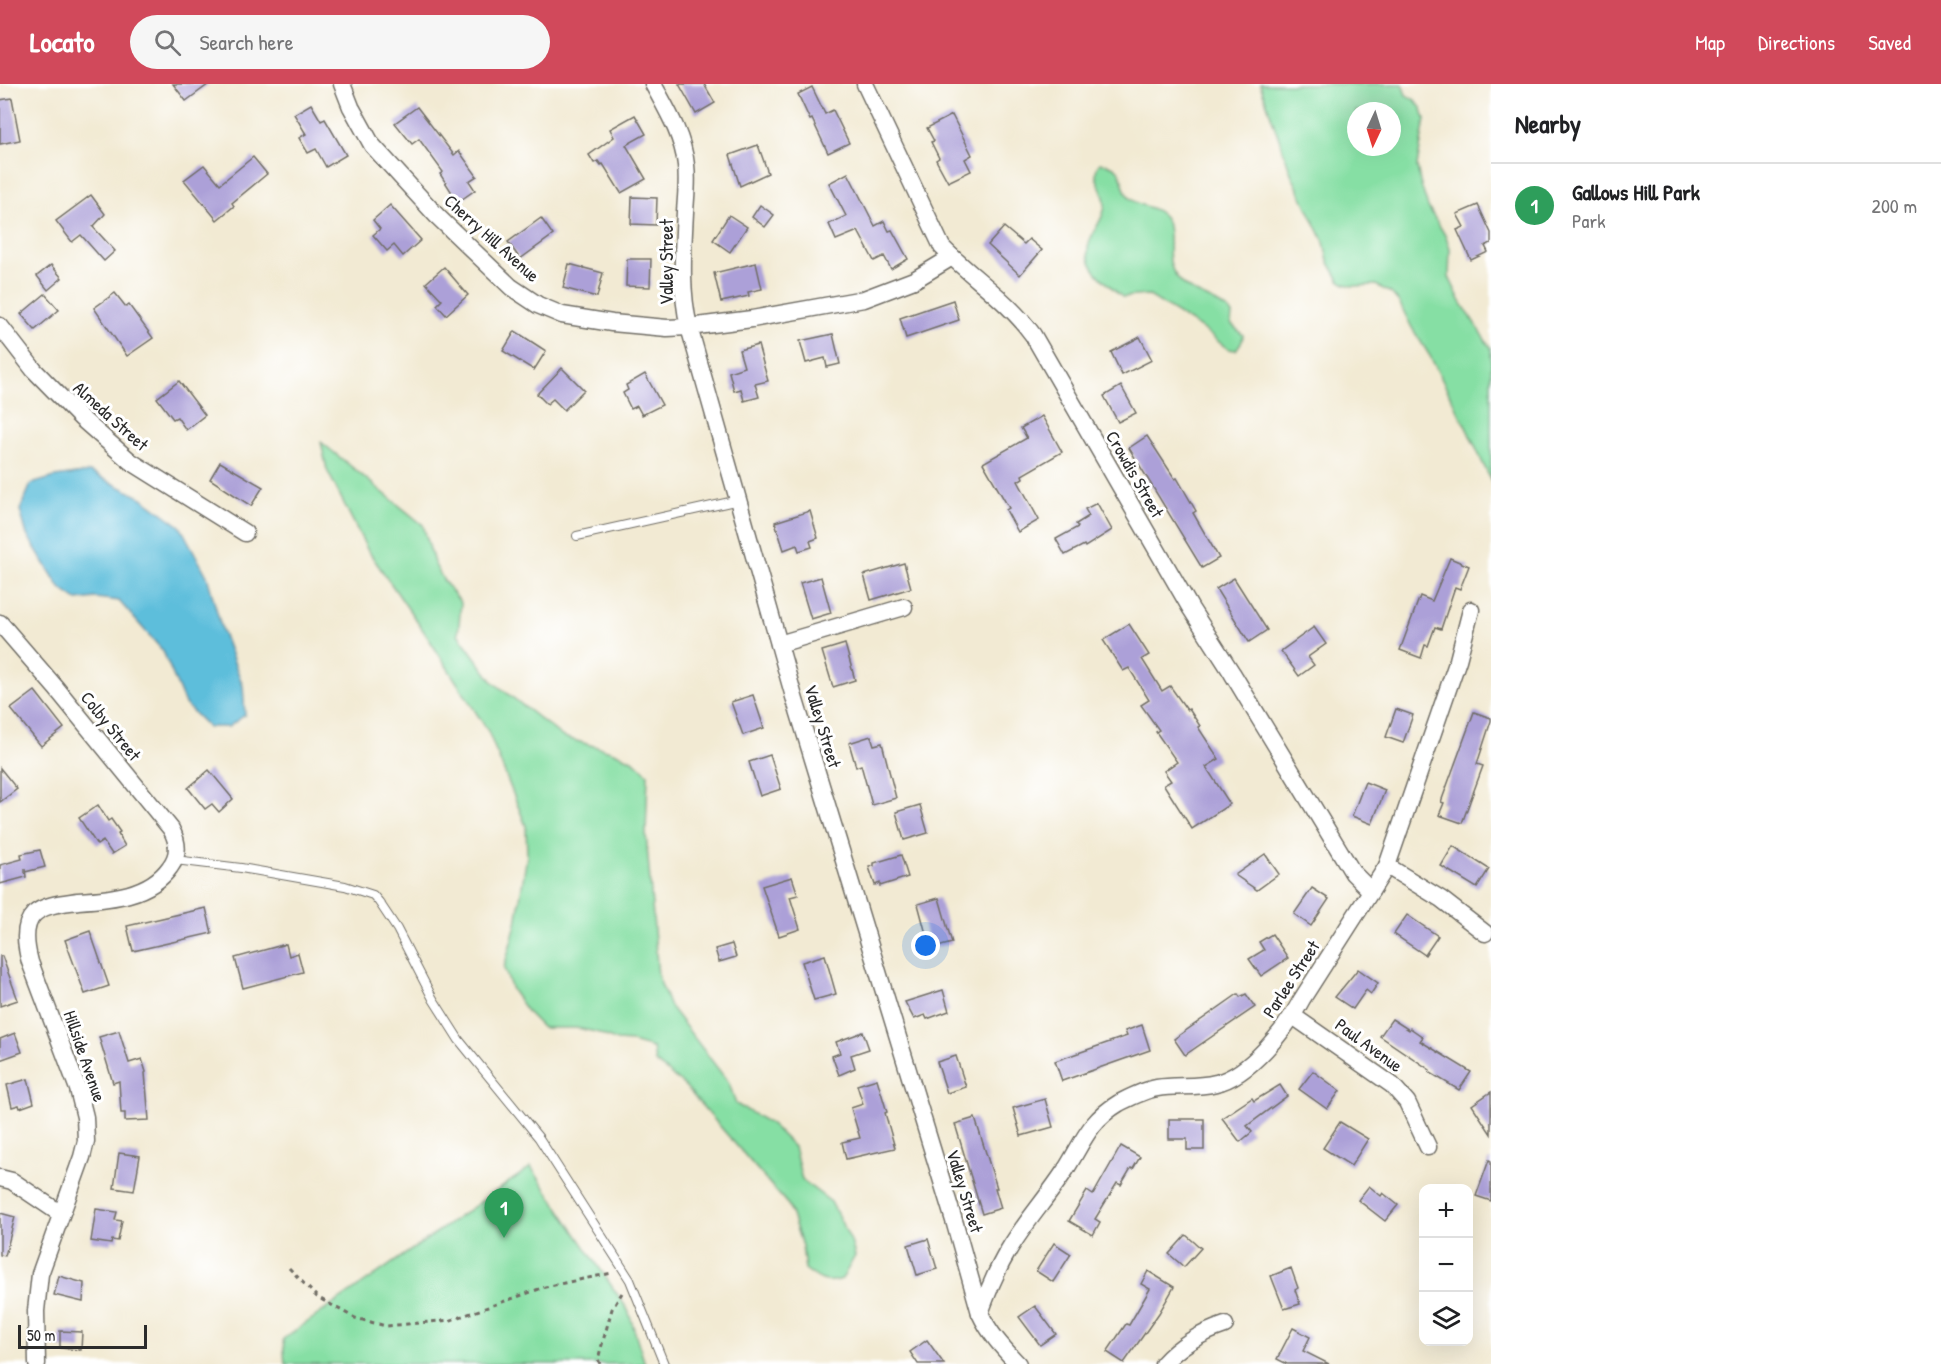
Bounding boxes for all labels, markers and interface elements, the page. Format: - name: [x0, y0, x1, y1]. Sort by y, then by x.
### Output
- search box: [130, 15, 550, 69]
- text: Locato: [30, 23, 94, 61]
- icon: search: [151, 26, 184, 59]
- text: Search here: [199, 27, 293, 57]
- text: Map: [1695, 28, 1725, 57]
- text: Directions: [1758, 28, 1835, 57]
- text: Saved: [1868, 28, 1911, 57]
- north arrow: [1347, 102, 1401, 156]
- text: Nearby: [1515, 106, 1581, 141]
- text: Gallows Hill Park: [1572, 177, 1700, 207]
- street label: Cherry Hill Avenue: [439, 188, 545, 288]
- text: 1: [1531, 192, 1538, 219]
- text: 200 m: [1872, 192, 1917, 219]
- text: Park: [1572, 207, 1605, 234]
- street label: Valley Street: [654, 218, 679, 305]
- street label: Almeda Street: [68, 376, 155, 457]
- street label: Crowdis Street: [1100, 426, 1170, 523]
- street label: Valley Street: [799, 681, 848, 771]
- street label: Colby Street: [75, 686, 147, 767]
- your location: [911, 931, 940, 960]
- street label: Parlee Street: [1257, 935, 1326, 1023]
- street label: Hillside Avenue: [58, 1007, 112, 1105]
- street label: Paul Avenue: [1330, 1012, 1408, 1078]
- street label: Valley Street: [941, 1146, 990, 1236]
- map controls: [1419, 1184, 1473, 1346]
- button: +: [1419, 1184, 1473, 1238]
- pin: 1: [484, 1188, 524, 1238]
- button: −: [1419, 1238, 1473, 1292]
- button: layers: [1419, 1292, 1473, 1346]
- scale bar: [18, 1322, 147, 1350]
- text: 50 m: [27, 1324, 56, 1346]

